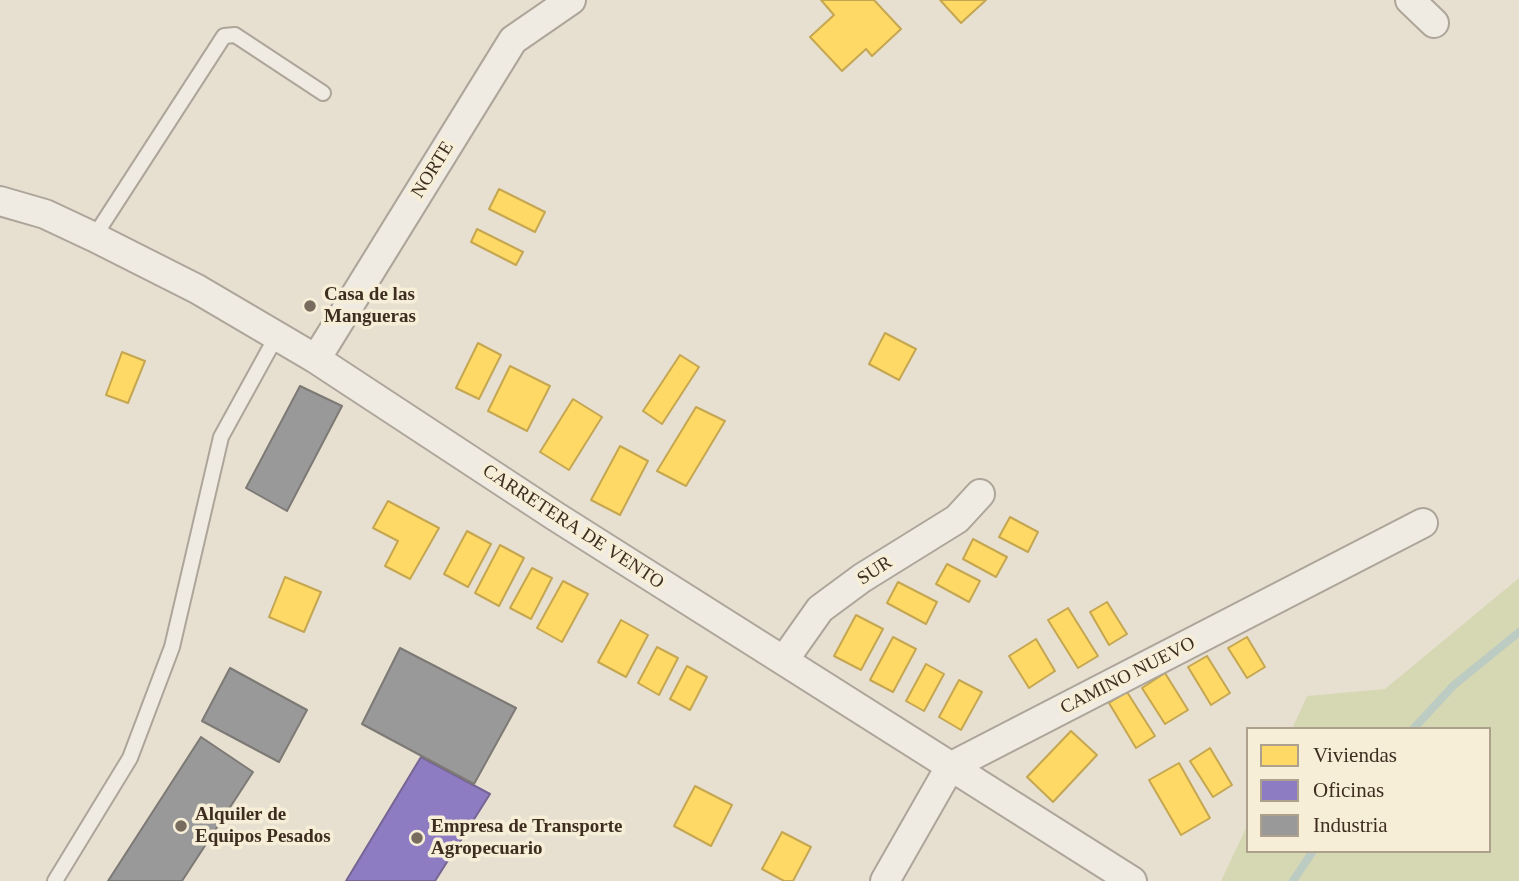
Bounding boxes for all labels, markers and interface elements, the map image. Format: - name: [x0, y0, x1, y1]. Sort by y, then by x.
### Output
- street label: NORTE: [407, 138, 459, 202]
- place label: Casa de las Mangueras: [324, 284, 416, 328]
- marker: Casa de las Mangueras: [302, 298, 318, 314]
- street label: CARRETERA DE VENTO: [478, 460, 668, 594]
- street label: SUR: [853, 551, 897, 591]
- street label: CAMINO NUEVO: [1057, 632, 1199, 720]
- legend: [1246, 727, 1491, 853]
- text: Viviendas: [1313, 743, 1397, 767]
- text: Oficinas: [1313, 778, 1384, 802]
- place label: Alquiler de Equipos Pesados: [195, 804, 331, 848]
- text: Industria: [1313, 813, 1388, 837]
- place label: Empresa de Transporte Agropecuario: [431, 816, 622, 860]
- marker: Alquiler de Equipos Pesados: [173, 818, 189, 834]
- marker: Empresa de Transporte Agropecuario: [409, 830, 425, 846]

